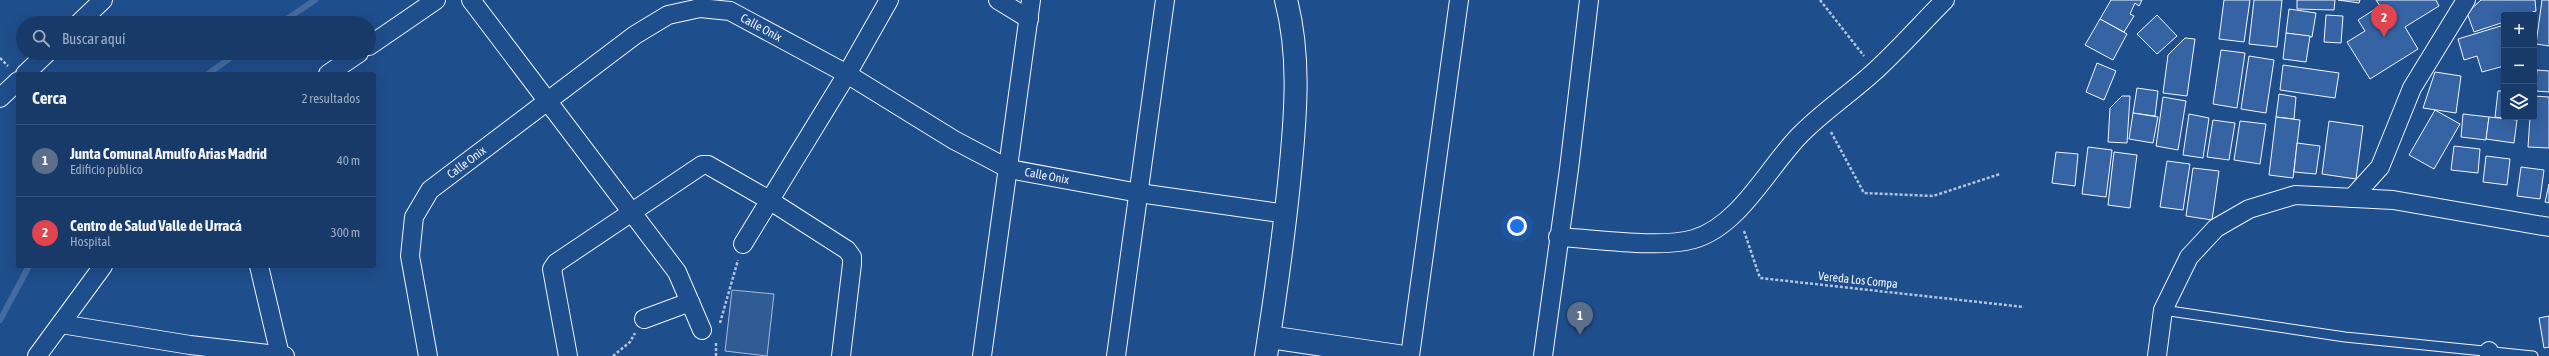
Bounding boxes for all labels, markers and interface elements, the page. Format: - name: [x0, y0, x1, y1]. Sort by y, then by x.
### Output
- pin: 2: [2371, 4, 2397, 37]
- street label: Calle Onix: [738, 11, 784, 45]
- map controls: [2501, 12, 2537, 120]
- button: +: [2501, 12, 2537, 48]
- search box: [16, 16, 376, 60]
- icon: search: [30, 27, 52, 49]
- text: Buscar aquí: [62, 30, 125, 47]
- button: −: [2501, 48, 2537, 84]
- button: layers: [2501, 84, 2537, 120]
- text: Cerca: [32, 88, 67, 108]
- text: 2 resultados: [301, 91, 360, 106]
- street label: Calle Onix: [444, 143, 489, 181]
- text: Junta Comunal Arnulfo Arias Madrid: [70, 145, 267, 162]
- text: 1: [42, 153, 48, 168]
- text: 40 m: [337, 153, 360, 168]
- text: Edificio público: [70, 162, 143, 177]
- street label: Calle Onix: [1024, 165, 1070, 187]
- your location: [1507, 216, 1527, 236]
- text: Centro de Salud Valle de Urracá: [70, 217, 242, 234]
- text: 2: [42, 225, 48, 240]
- text: 300 m: [331, 225, 360, 240]
- text: Hospital: [70, 234, 111, 249]
- street label: Vereda Los Compa: [1818, 269, 1898, 291]
- pin: 1: [1567, 302, 1593, 335]

